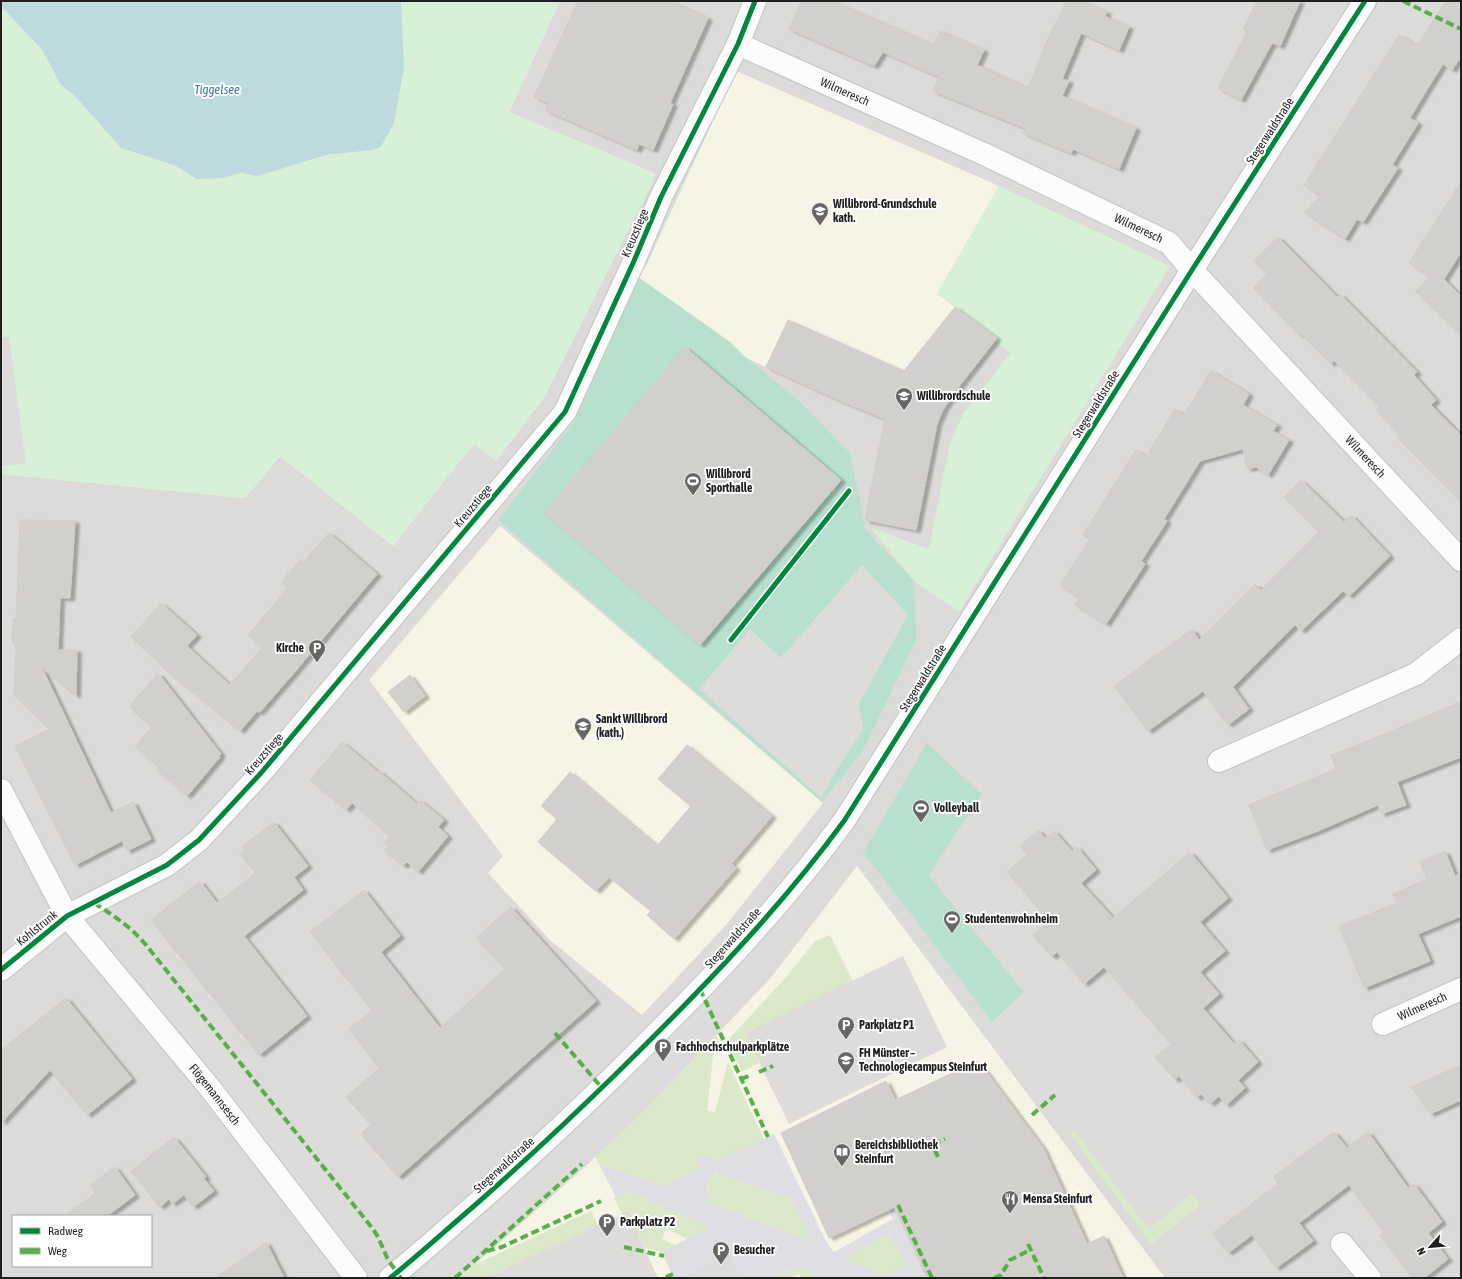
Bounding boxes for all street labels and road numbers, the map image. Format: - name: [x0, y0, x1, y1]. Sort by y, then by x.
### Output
- street label: Wilmeresch: [818, 75, 872, 109]
- street label: Stegerwaldstraße: [1243, 95, 1297, 167]
- street label: Kreuzstiege: [619, 207, 651, 259]
- street label: Wilmeresch: [1112, 211, 1165, 246]
- street label: Stegerwaldstraße: [1070, 368, 1122, 440]
- street label: Wilmeresch: [1342, 433, 1388, 481]
- street label: Kreuzstiege: [451, 482, 495, 530]
- street label: Stegerwaldstraße: [897, 642, 949, 714]
- street label: Kreuzstiege: [242, 730, 286, 778]
- street label: Stegerwaldstraße: [702, 905, 764, 971]
- street label: Kohlstrunk: [14, 907, 61, 949]
- street label: Wilmeresch: [1396, 989, 1449, 1023]
- street label: Flögemannsesch: [186, 1061, 243, 1128]
- street label: Stegerwaldstraße: [471, 1134, 537, 1196]

